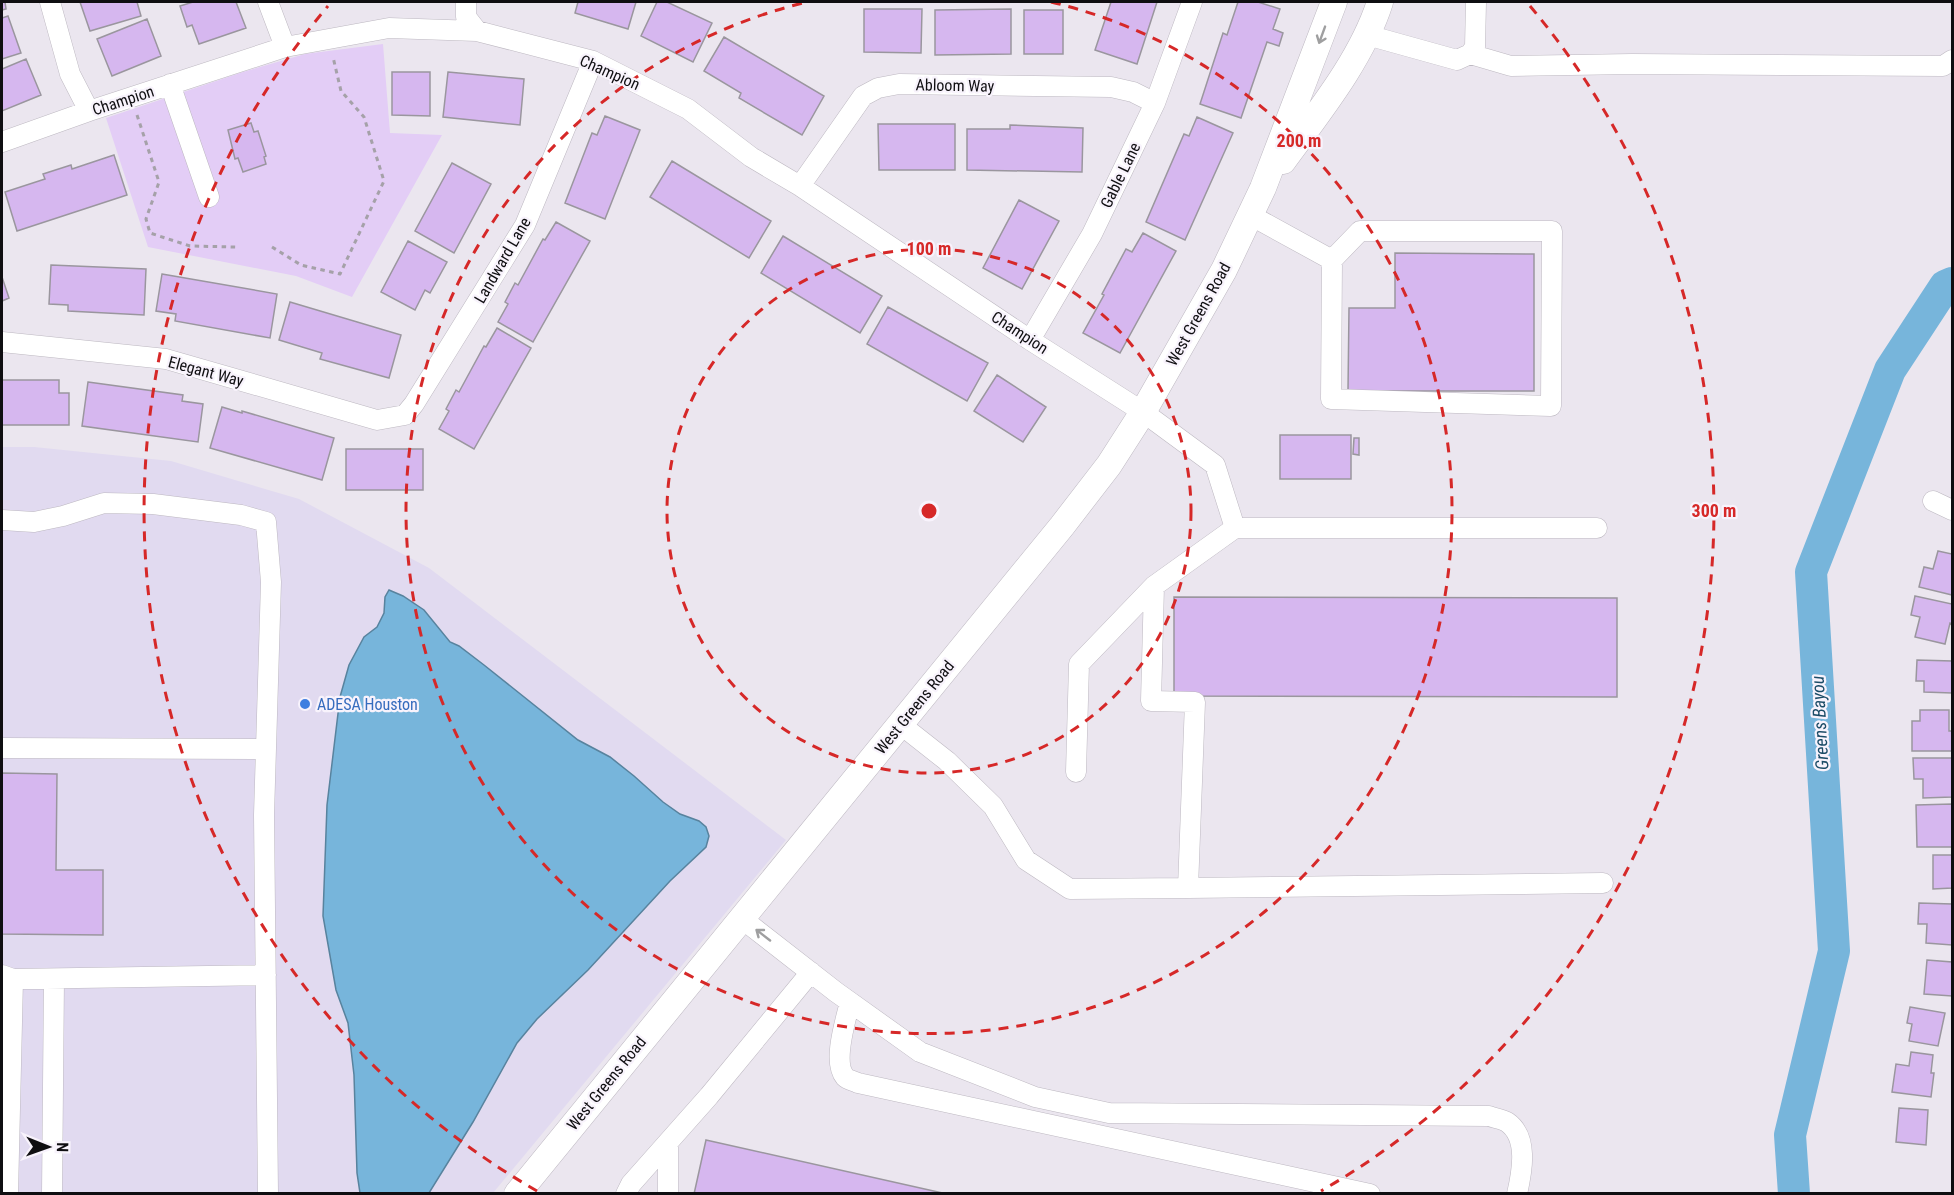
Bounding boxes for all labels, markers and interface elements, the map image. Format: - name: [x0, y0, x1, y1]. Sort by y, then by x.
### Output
- one-way arrow: [1316, 25, 1327, 44]
- street label: Champion: [577, 51, 643, 94]
- street label: Abloom Way: [915, 75, 995, 96]
- street label: Champion: [90, 82, 156, 119]
- text: 200 m: [1277, 130, 1321, 151]
- street label: Gable Lane: [1096, 139, 1144, 211]
- street label: Landward Lane: [470, 214, 535, 307]
- text: 100 m: [907, 238, 951, 259]
- street label: West Greens Road: [1162, 259, 1235, 369]
- street label: Champion: [988, 307, 1052, 358]
- street label: Elegant Way: [166, 352, 246, 391]
- text: 300 m: [1692, 500, 1736, 521]
- centre of rings: [919, 501, 939, 521]
- street label: West Greens Road: [871, 657, 958, 758]
- water label: Greens Bayou: [1807, 675, 1832, 771]
- place label: ADESA Houston: [317, 695, 418, 714]
- marker: ADESA Houston: [298, 697, 312, 711]
- one-way arrow: [756, 929, 772, 942]
- street label: West Greens Road: [563, 1033, 650, 1134]
- north arrow: [18, 1117, 78, 1177]
- text: N: [53, 1142, 72, 1152]

